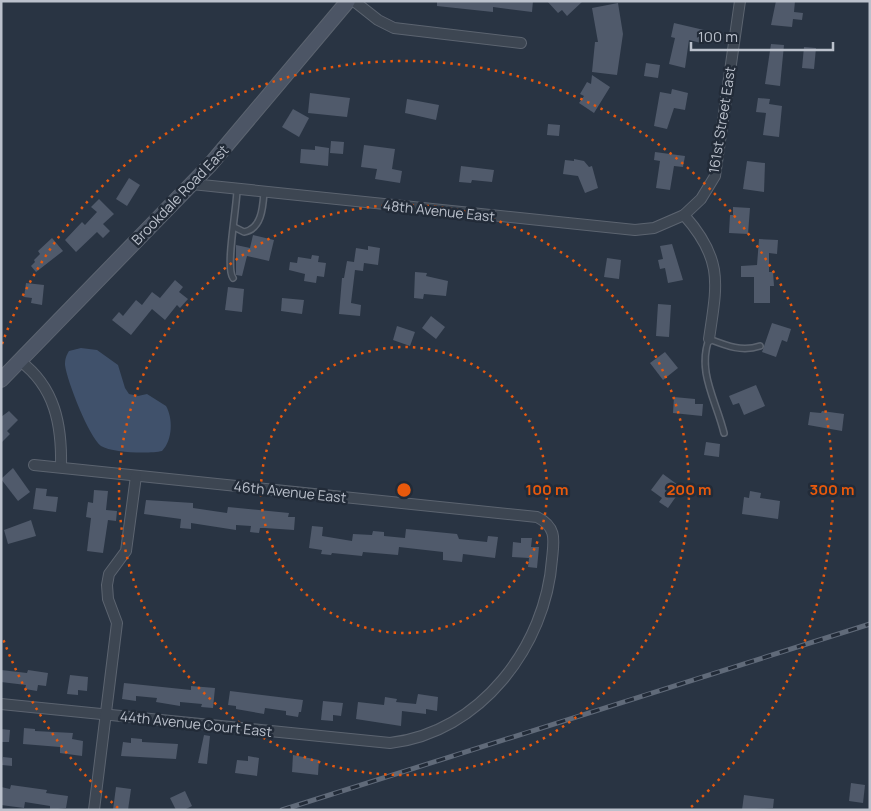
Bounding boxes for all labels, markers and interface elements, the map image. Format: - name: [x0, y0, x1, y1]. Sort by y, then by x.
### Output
- scale bar: [691, 20, 834, 52]
- text: 100 m: [698, 26, 738, 47]
- street label: 161st Street East: [704, 65, 739, 175]
- street label: Brookdale Road East: [127, 140, 233, 249]
- street label: 48th Avenue East: [382, 195, 496, 226]
- street label: 46th Avenue East: [233, 476, 348, 507]
- text: 100 m: [526, 479, 568, 500]
- text: 200 m: [666, 479, 712, 500]
- text: 300 m: [810, 479, 854, 500]
- centre of rings: [395, 481, 413, 499]
- street label: 44th Avenue Court East: [119, 706, 273, 741]

